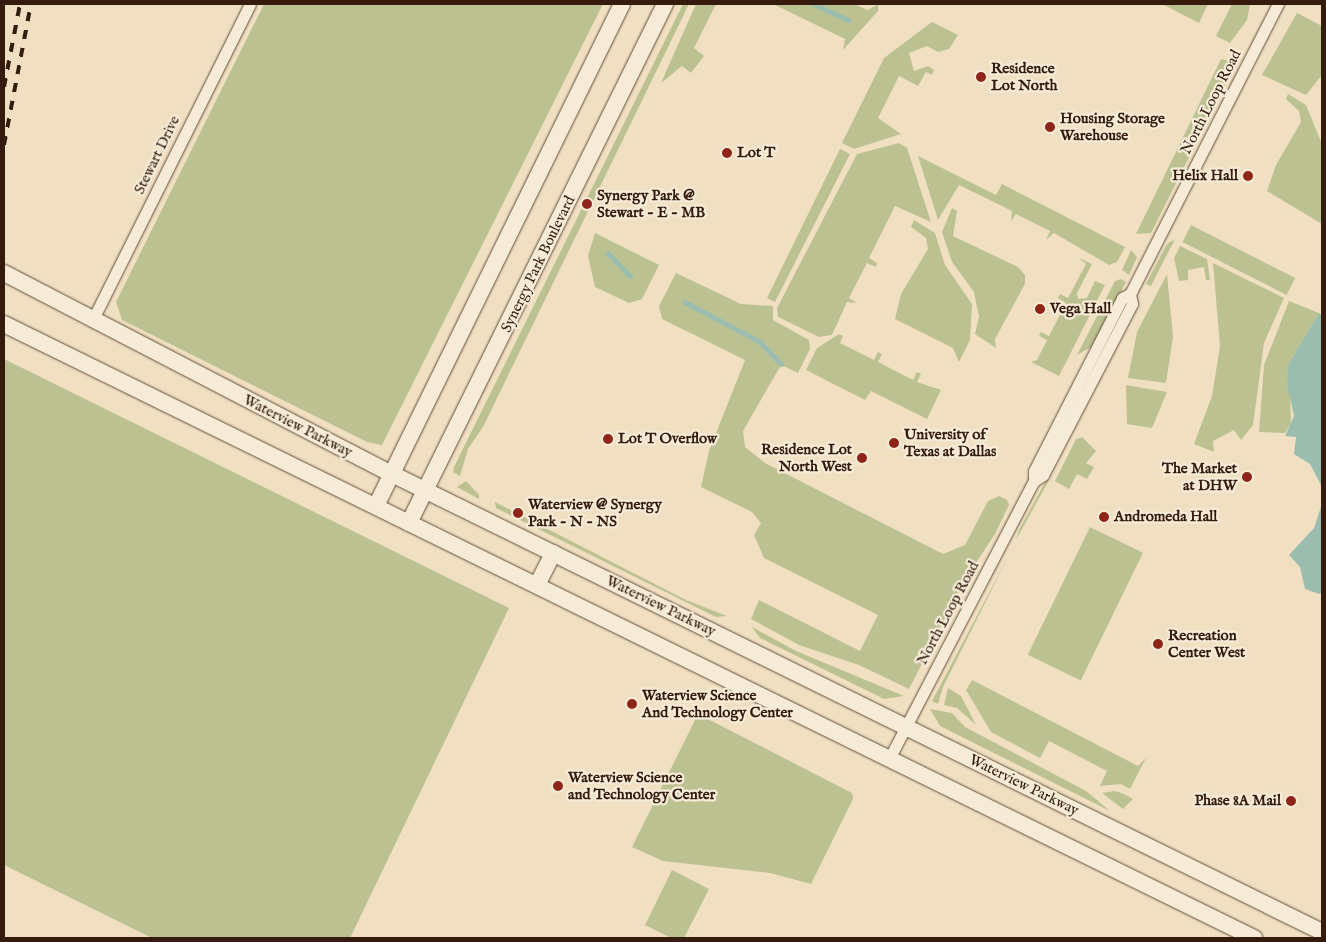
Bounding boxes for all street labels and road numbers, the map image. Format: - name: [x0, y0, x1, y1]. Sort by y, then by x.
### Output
- street label: North Loop Road: [1177, 47, 1245, 157]
- street label: Stewart Drive: [130, 113, 184, 197]
- street label: Synergy Park Boulevard: [497, 193, 579, 335]
- street label: Waterview Parkway: [240, 391, 356, 461]
- street label: North Loop Road: [913, 558, 983, 668]
- street label: Waterview Parkway: [603, 572, 719, 640]
- street label: Waterview Parkway: [966, 751, 1082, 819]

